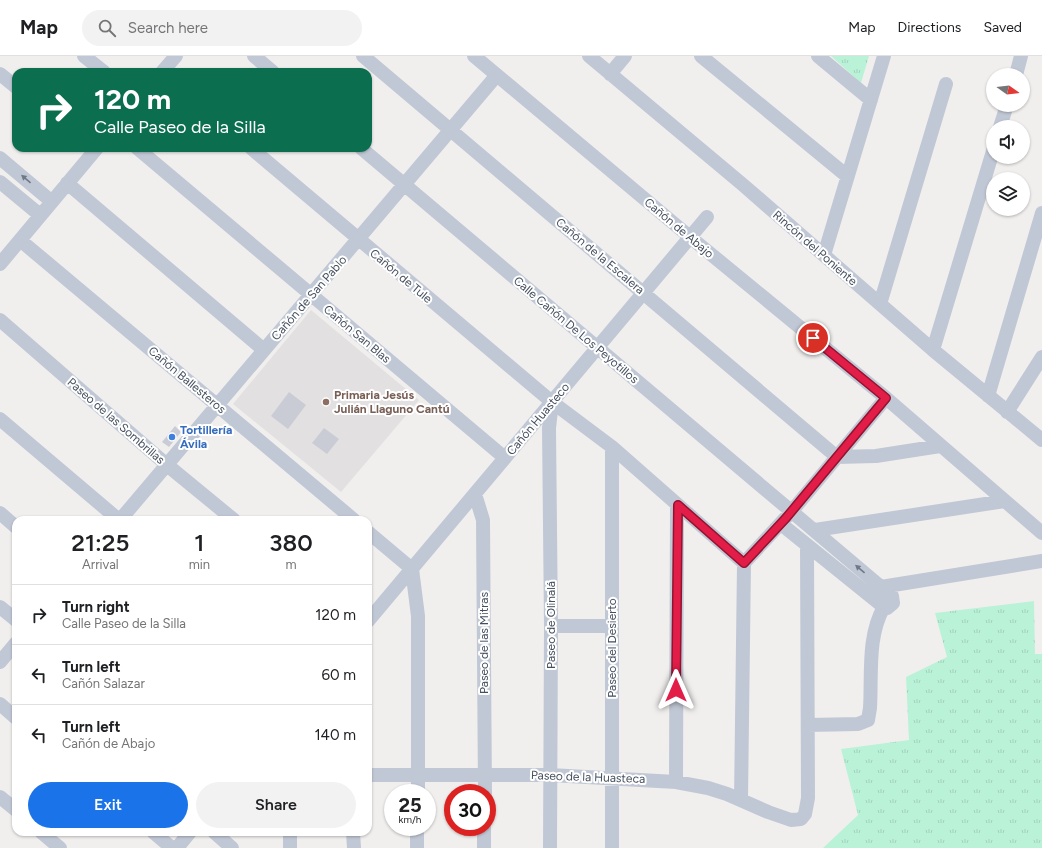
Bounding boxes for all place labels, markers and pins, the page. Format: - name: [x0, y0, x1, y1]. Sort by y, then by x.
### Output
- pin: [796, 321, 830, 355]
- place label: Primaria Jesús Julián Llaguno Cantú: [334, 388, 450, 416]
- marker: Primaria Jesús Julián Llaguno Cantú: [321, 397, 331, 407]
- place label: Tortillería Ávila: [180, 423, 232, 451]
- marker: Tortillería Ávila: [167, 432, 177, 442]

